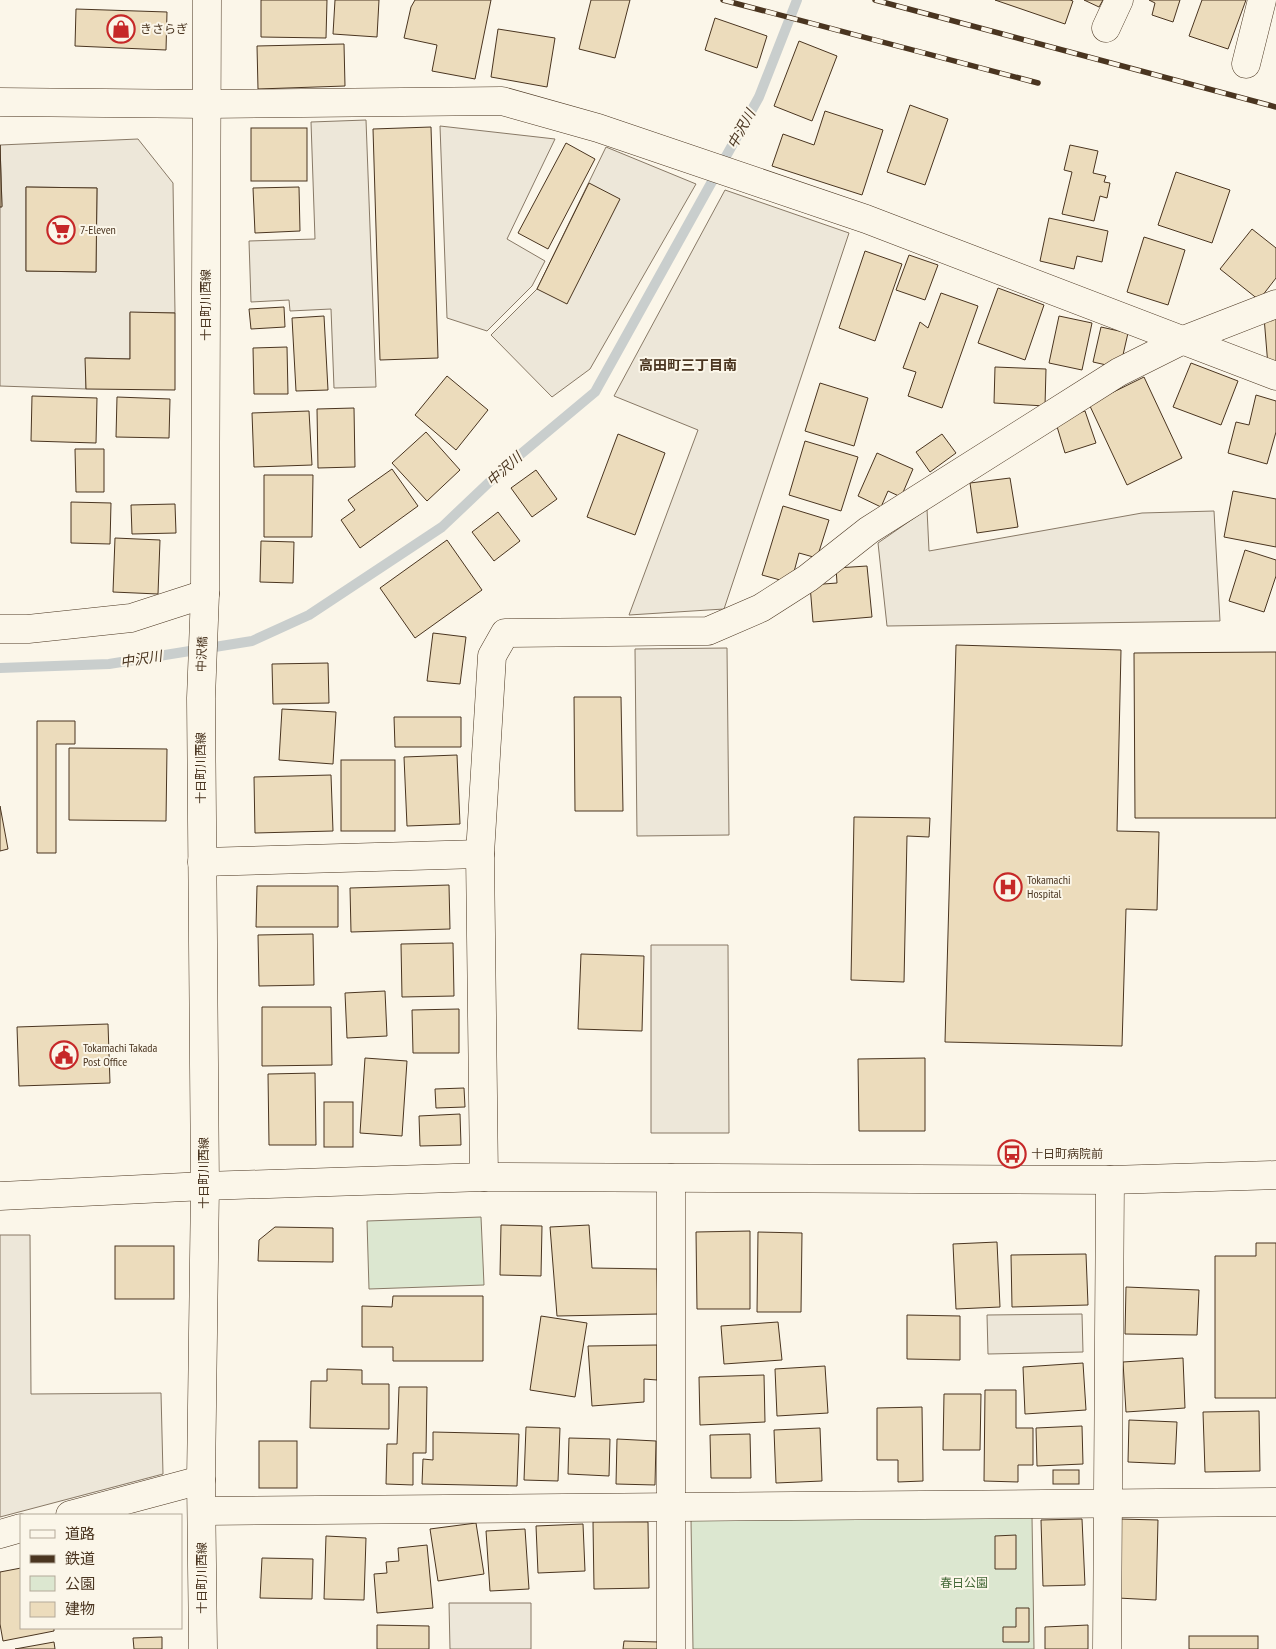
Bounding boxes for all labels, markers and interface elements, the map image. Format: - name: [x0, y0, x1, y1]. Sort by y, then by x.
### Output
- shop icon: きさらぎ: [106, 14, 136, 44]
- place label: きさらぎ: [140, 21, 188, 36]
- water label: 中沢川: [723, 105, 760, 152]
- supermarket icon: 7-Eleven: [46, 215, 76, 245]
- place label: 7-Eleven: [80, 222, 116, 237]
- street label: 十日町川西線: [198, 269, 213, 341]
- district label: 高田町三丁目南: [639, 356, 737, 374]
- water label: 中沢川: [482, 447, 527, 490]
- street label: 中沢橋: [193, 636, 210, 672]
- water label: 中沢川: [119, 647, 165, 671]
- street label: 十日町川西線: [193, 732, 208, 804]
- hospital icon: Tokamachi Hospital: [993, 872, 1023, 902]
- place label: Tokamachi Hospital: [1027, 872, 1071, 901]
- public building icon: Tokamachi Takada Post Office: [49, 1040, 79, 1070]
- place label: Tokamachi Takada Post Office: [83, 1040, 158, 1069]
- street label: 十日町川西線: [196, 1137, 211, 1209]
- bus stop icon: 十日町病院前: [997, 1139, 1027, 1169]
- place label: 十日町病院前: [1031, 1146, 1103, 1161]
- legend: [20, 1514, 182, 1629]
- text: 道路: [65, 1524, 95, 1543]
- street label: 十日町川西線: [194, 1542, 209, 1614]
- text: 鉄道: [65, 1549, 95, 1568]
- text: 公園: [65, 1574, 95, 1593]
- park label: 春日公園: [940, 1575, 988, 1590]
- text: 建物: [65, 1599, 95, 1618]

